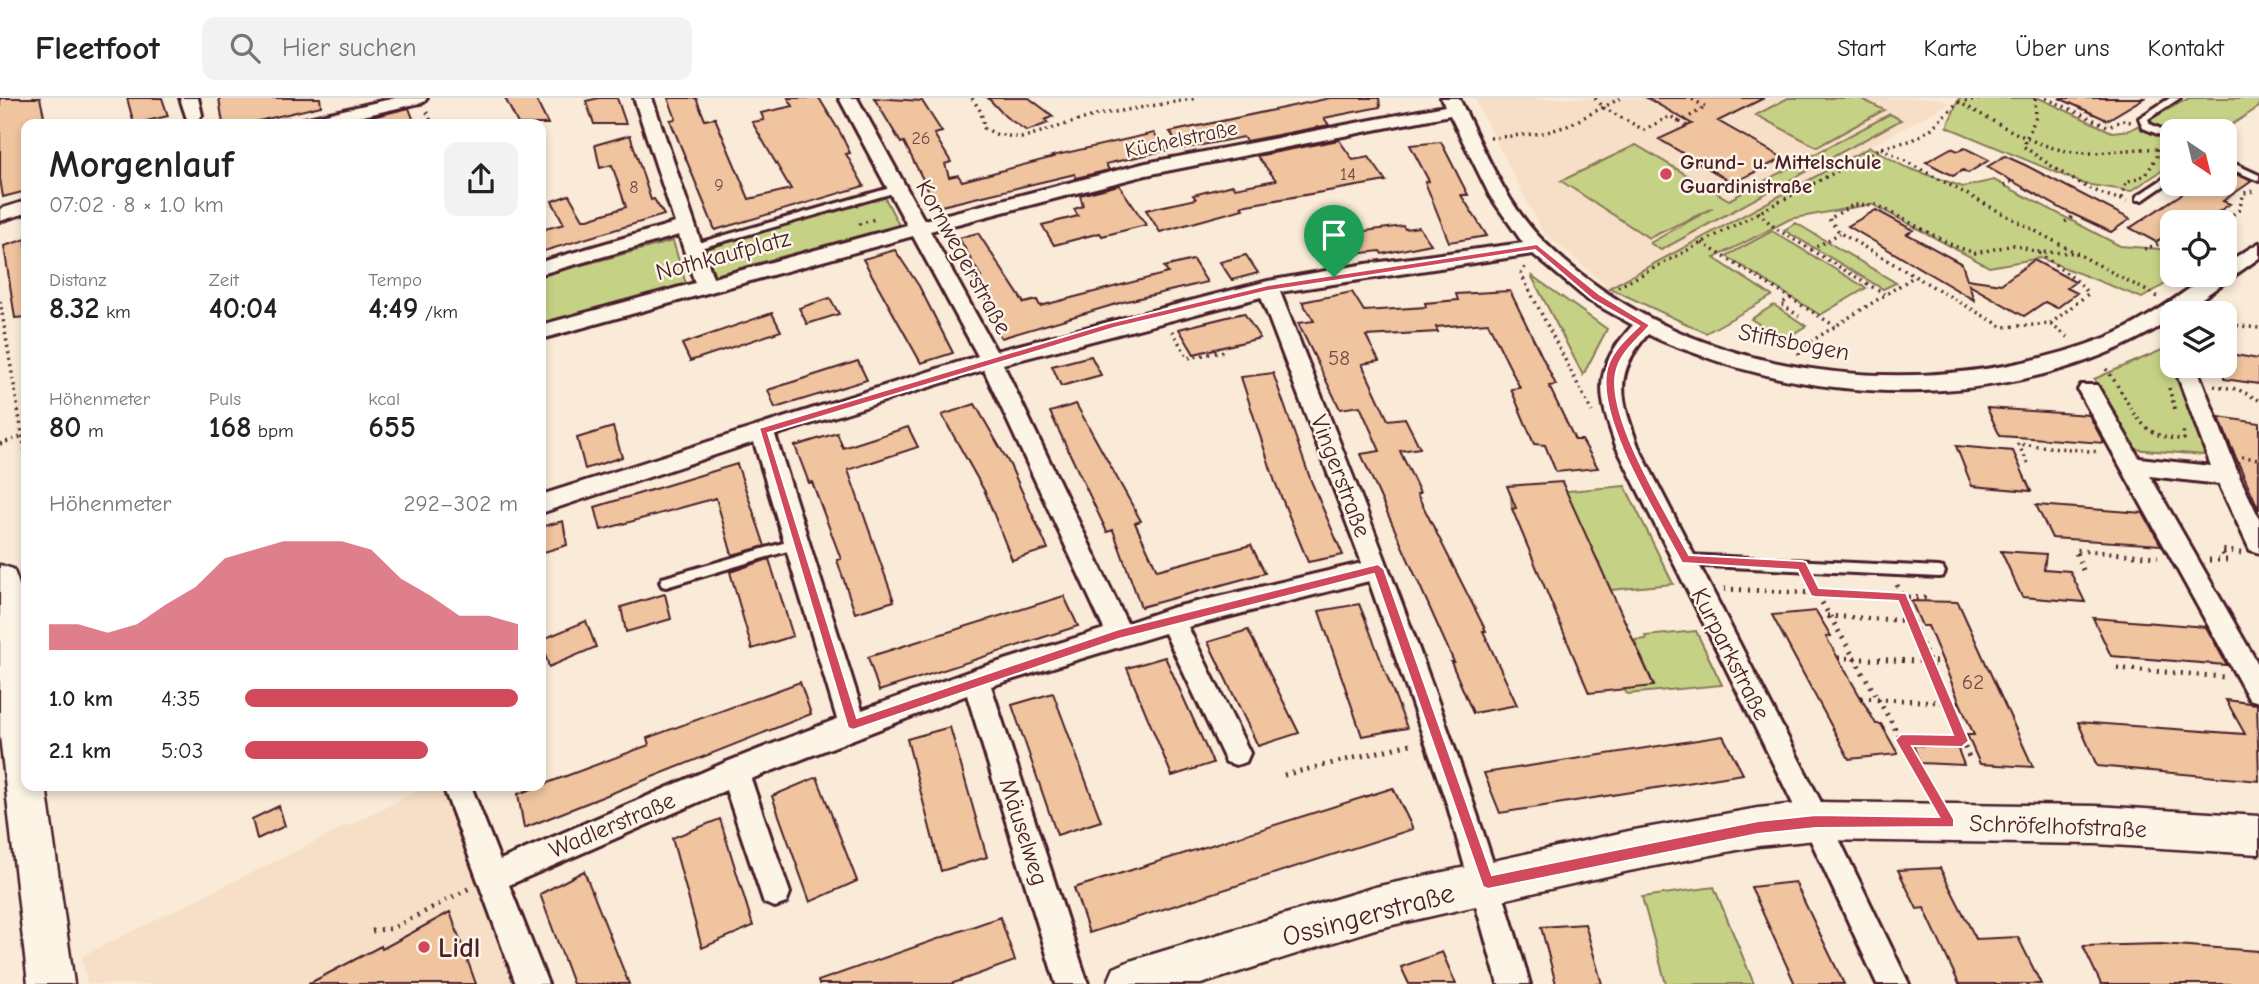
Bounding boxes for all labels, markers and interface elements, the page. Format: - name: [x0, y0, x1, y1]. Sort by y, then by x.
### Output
- search box: [202, 17, 692, 80]
- text: Fleetfoot: [35, 29, 160, 67]
- icon: search: [226, 29, 264, 67]
- text: Hier suchen: [282, 33, 417, 63]
- text: Start: [1837, 34, 1885, 62]
- text: Karte: [1923, 34, 1977, 62]
- text: Über uns: [2015, 34, 2110, 62]
- text: Kontakt: [2148, 34, 2224, 62]
- street label: Küchelstraße: [1123, 115, 1239, 163]
- north arrow: [2160, 119, 2236, 196]
- map controls: [2160, 119, 2237, 378]
- house number: 26: [911, 128, 931, 149]
- button: share: [444, 142, 518, 216]
- text: Morgenlauf: [49, 143, 234, 187]
- place label: Grund- u. Mittelschule Guardinistraße: [1680, 150, 1881, 198]
- house number: 14: [1340, 164, 1356, 185]
- marker: Grund- u. Mittelschule Guardinistraße: [1658, 166, 1674, 182]
- house number: 9: [714, 175, 724, 196]
- street label: Kornwegerstraße: [910, 175, 1018, 339]
- house number: 8: [629, 177, 639, 198]
- text: 07:02 · 8 × 1.0 km: [49, 191, 224, 218]
- pin: [1304, 205, 1364, 277]
- button: locate: [2160, 210, 2237, 287]
- icon: arrive: [1315, 216, 1353, 254]
- street label: Nothkaufplatz: [653, 223, 794, 286]
- text: Distanz: [49, 269, 107, 291]
- text: Zeit: [209, 269, 239, 291]
- text: Tempo: [368, 269, 422, 291]
- text: 8.32: [49, 291, 100, 326]
- text: 40:04: [209, 291, 277, 326]
- text: 4:49: [368, 291, 418, 326]
- text: km: [100, 301, 131, 323]
- text: /km: [418, 301, 458, 323]
- button: layers: [2160, 301, 2237, 378]
- street label: Stiftsbogen: [1736, 318, 1852, 366]
- house number: 58: [1328, 346, 1350, 370]
- text: Höhenmeter: [49, 388, 150, 410]
- text: Puls: [209, 388, 241, 410]
- text: kcal: [368, 388, 400, 410]
- text: 80: [49, 410, 82, 445]
- text: 168: [209, 410, 252, 445]
- text: 655: [368, 410, 416, 445]
- street label: Vingerstraße: [1305, 411, 1377, 541]
- text: m: [82, 420, 104, 442]
- text: bpm: [252, 420, 294, 442]
- text: Höhenmeter: [49, 490, 171, 517]
- text: 292–302 m: [404, 490, 518, 517]
- street label: Kurparkstraße: [1686, 583, 1776, 725]
- house number: 62: [1962, 670, 1984, 694]
- text: 1.0 km: [49, 685, 113, 712]
- text: 4:35: [161, 685, 200, 712]
- text: 2.1 km: [49, 737, 111, 764]
- text: 5:03: [161, 737, 203, 764]
- street label: Mäuselweg: [994, 775, 1054, 889]
- street label: Wadlerstraße: [545, 786, 679, 864]
- street label: Schröfelhofstraße: [1969, 809, 2147, 843]
- street label: Ossingerstraße: [1279, 877, 1458, 953]
- place label: Lidl: [438, 932, 480, 964]
- marker: Lidl: [416, 939, 432, 955]

